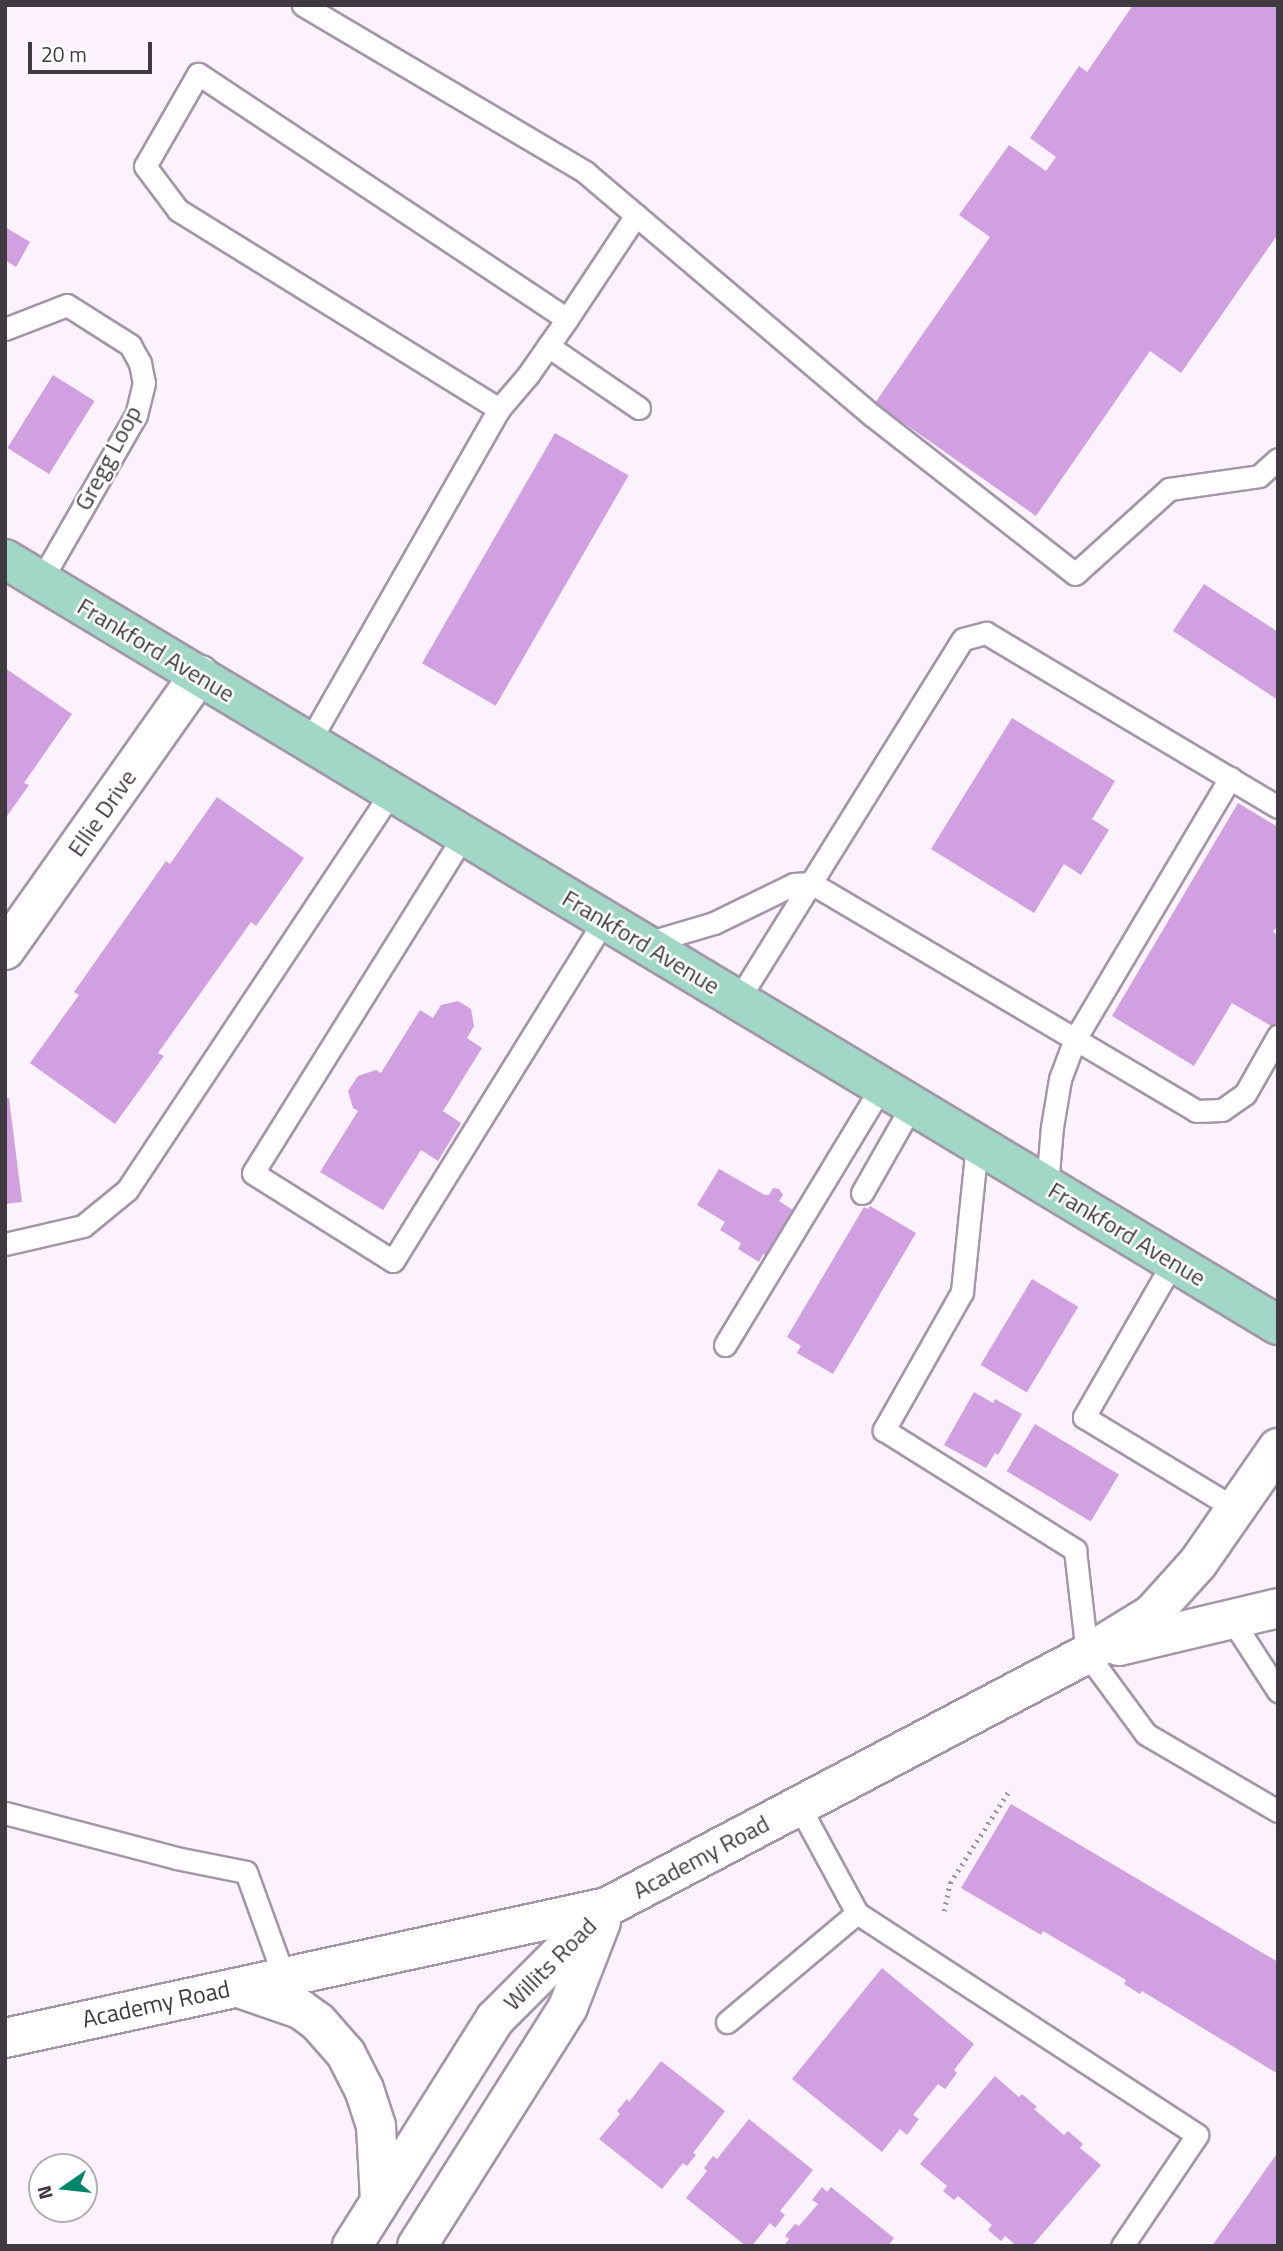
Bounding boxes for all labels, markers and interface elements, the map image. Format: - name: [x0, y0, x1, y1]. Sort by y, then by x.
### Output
- scale bar: [32, 28, 156, 72]
- text: 20 m: [41, 38, 87, 70]
- street label: Gregg Loop: [68, 401, 148, 515]
- street label: Frankford Avenue: [72, 592, 240, 708]
- street label: Ellie Drive: [62, 764, 142, 862]
- street label: Frankford Avenue: [557, 884, 725, 1000]
- street label: Frankford Avenue: [1043, 1176, 1211, 1292]
- street label: Academy Road: [628, 1809, 774, 1905]
- street label: Willits Road: [498, 1912, 602, 2016]
- street label: Academy Road: [80, 1974, 232, 2034]
- north arrow: [28, 2153, 98, 2223]
- text: N: [28, 2183, 60, 2203]

